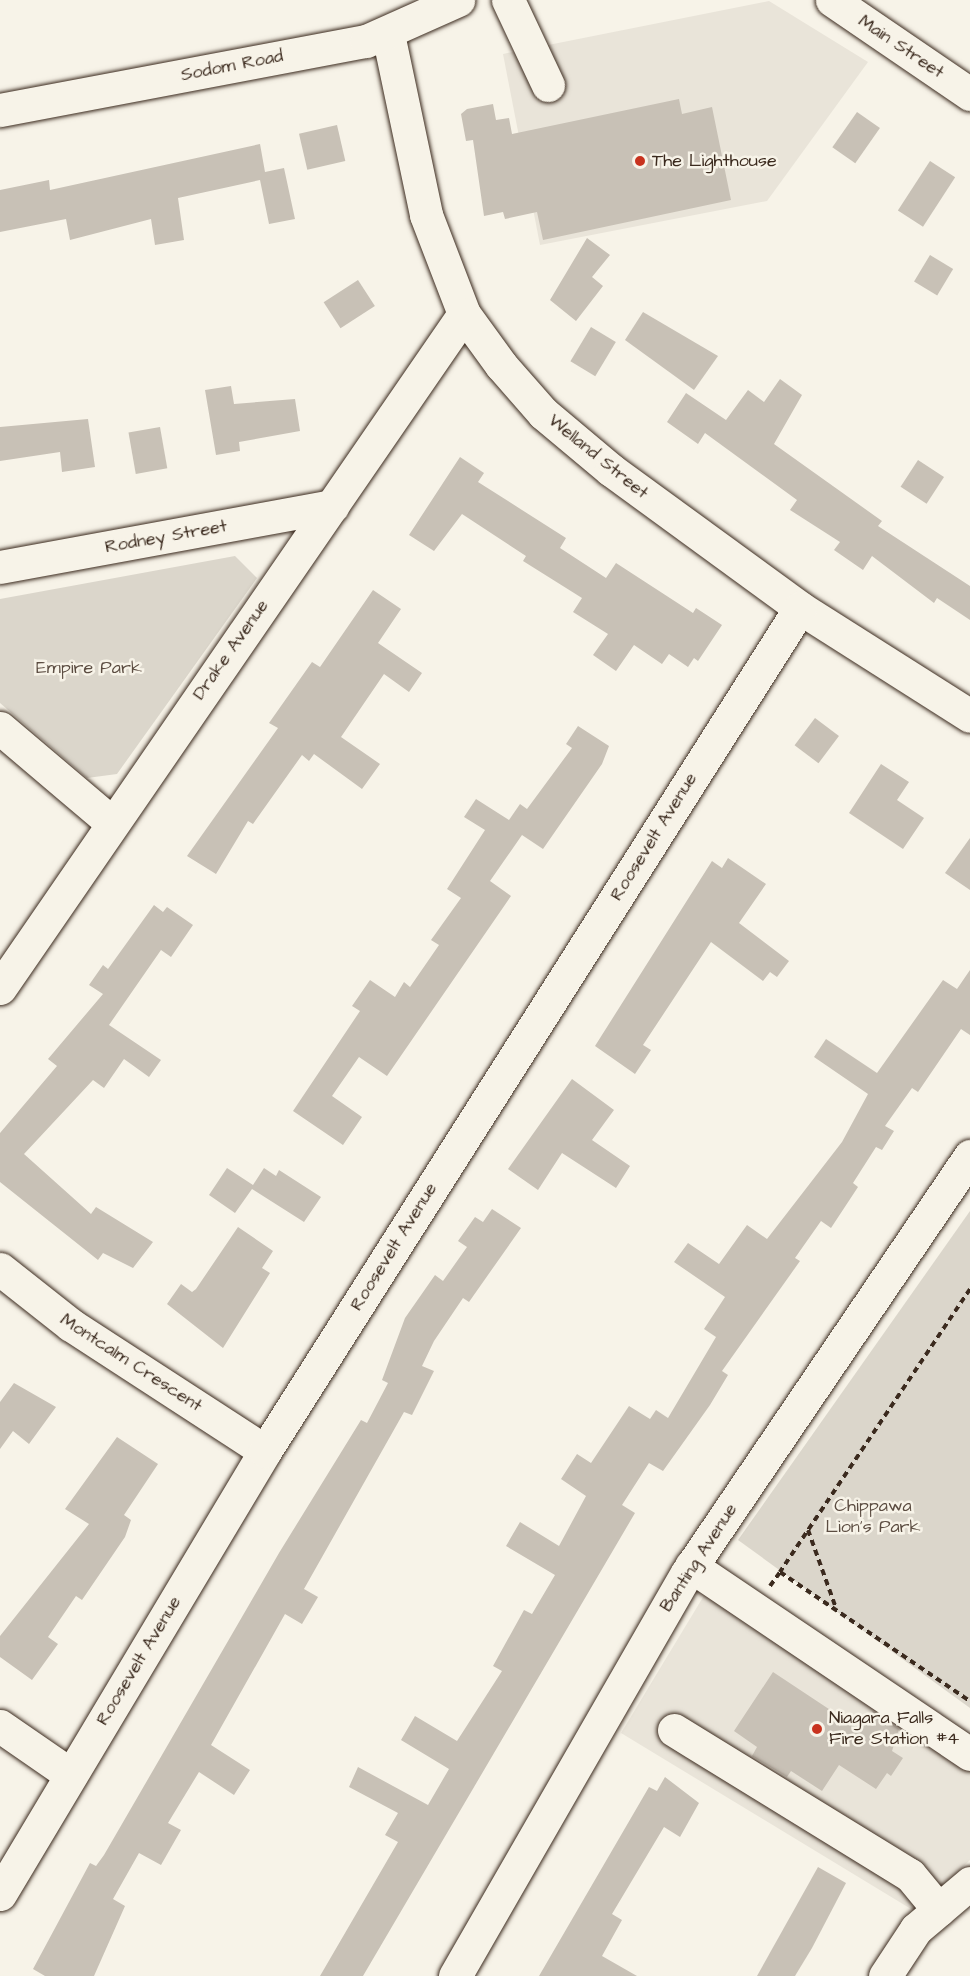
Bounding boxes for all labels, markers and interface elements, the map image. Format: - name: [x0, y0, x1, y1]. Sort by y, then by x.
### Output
- street label: Main Street: [854, 11, 948, 83]
- street label: Sodom Road: [179, 46, 285, 86]
- place label: The Lighthouse: [652, 150, 777, 172]
- marker: The Lighthouse: [633, 154, 647, 168]
- street label: Welland Street: [544, 410, 652, 504]
- street label: Rodney Street: [103, 516, 229, 558]
- street label: Drake Avenue: [189, 596, 273, 704]
- park label: Empire Park: [36, 657, 142, 679]
- street label: Roosevelt Avenue: [606, 769, 702, 905]
- street label: Roosevelt Avenue: [346, 1179, 442, 1315]
- street label: Montcalm Crescent: [56, 1309, 206, 1417]
- park label: Chippawa Lion's Park: [825, 1496, 921, 1538]
- street label: Banting Avenue: [656, 1500, 742, 1616]
- street label: Roosevelt Avenue: [92, 1593, 186, 1729]
- place label: Niagara Falls Fire Station #4: [829, 1708, 959, 1750]
- marker: Niagara Falls Fire Station #4: [810, 1722, 824, 1736]

